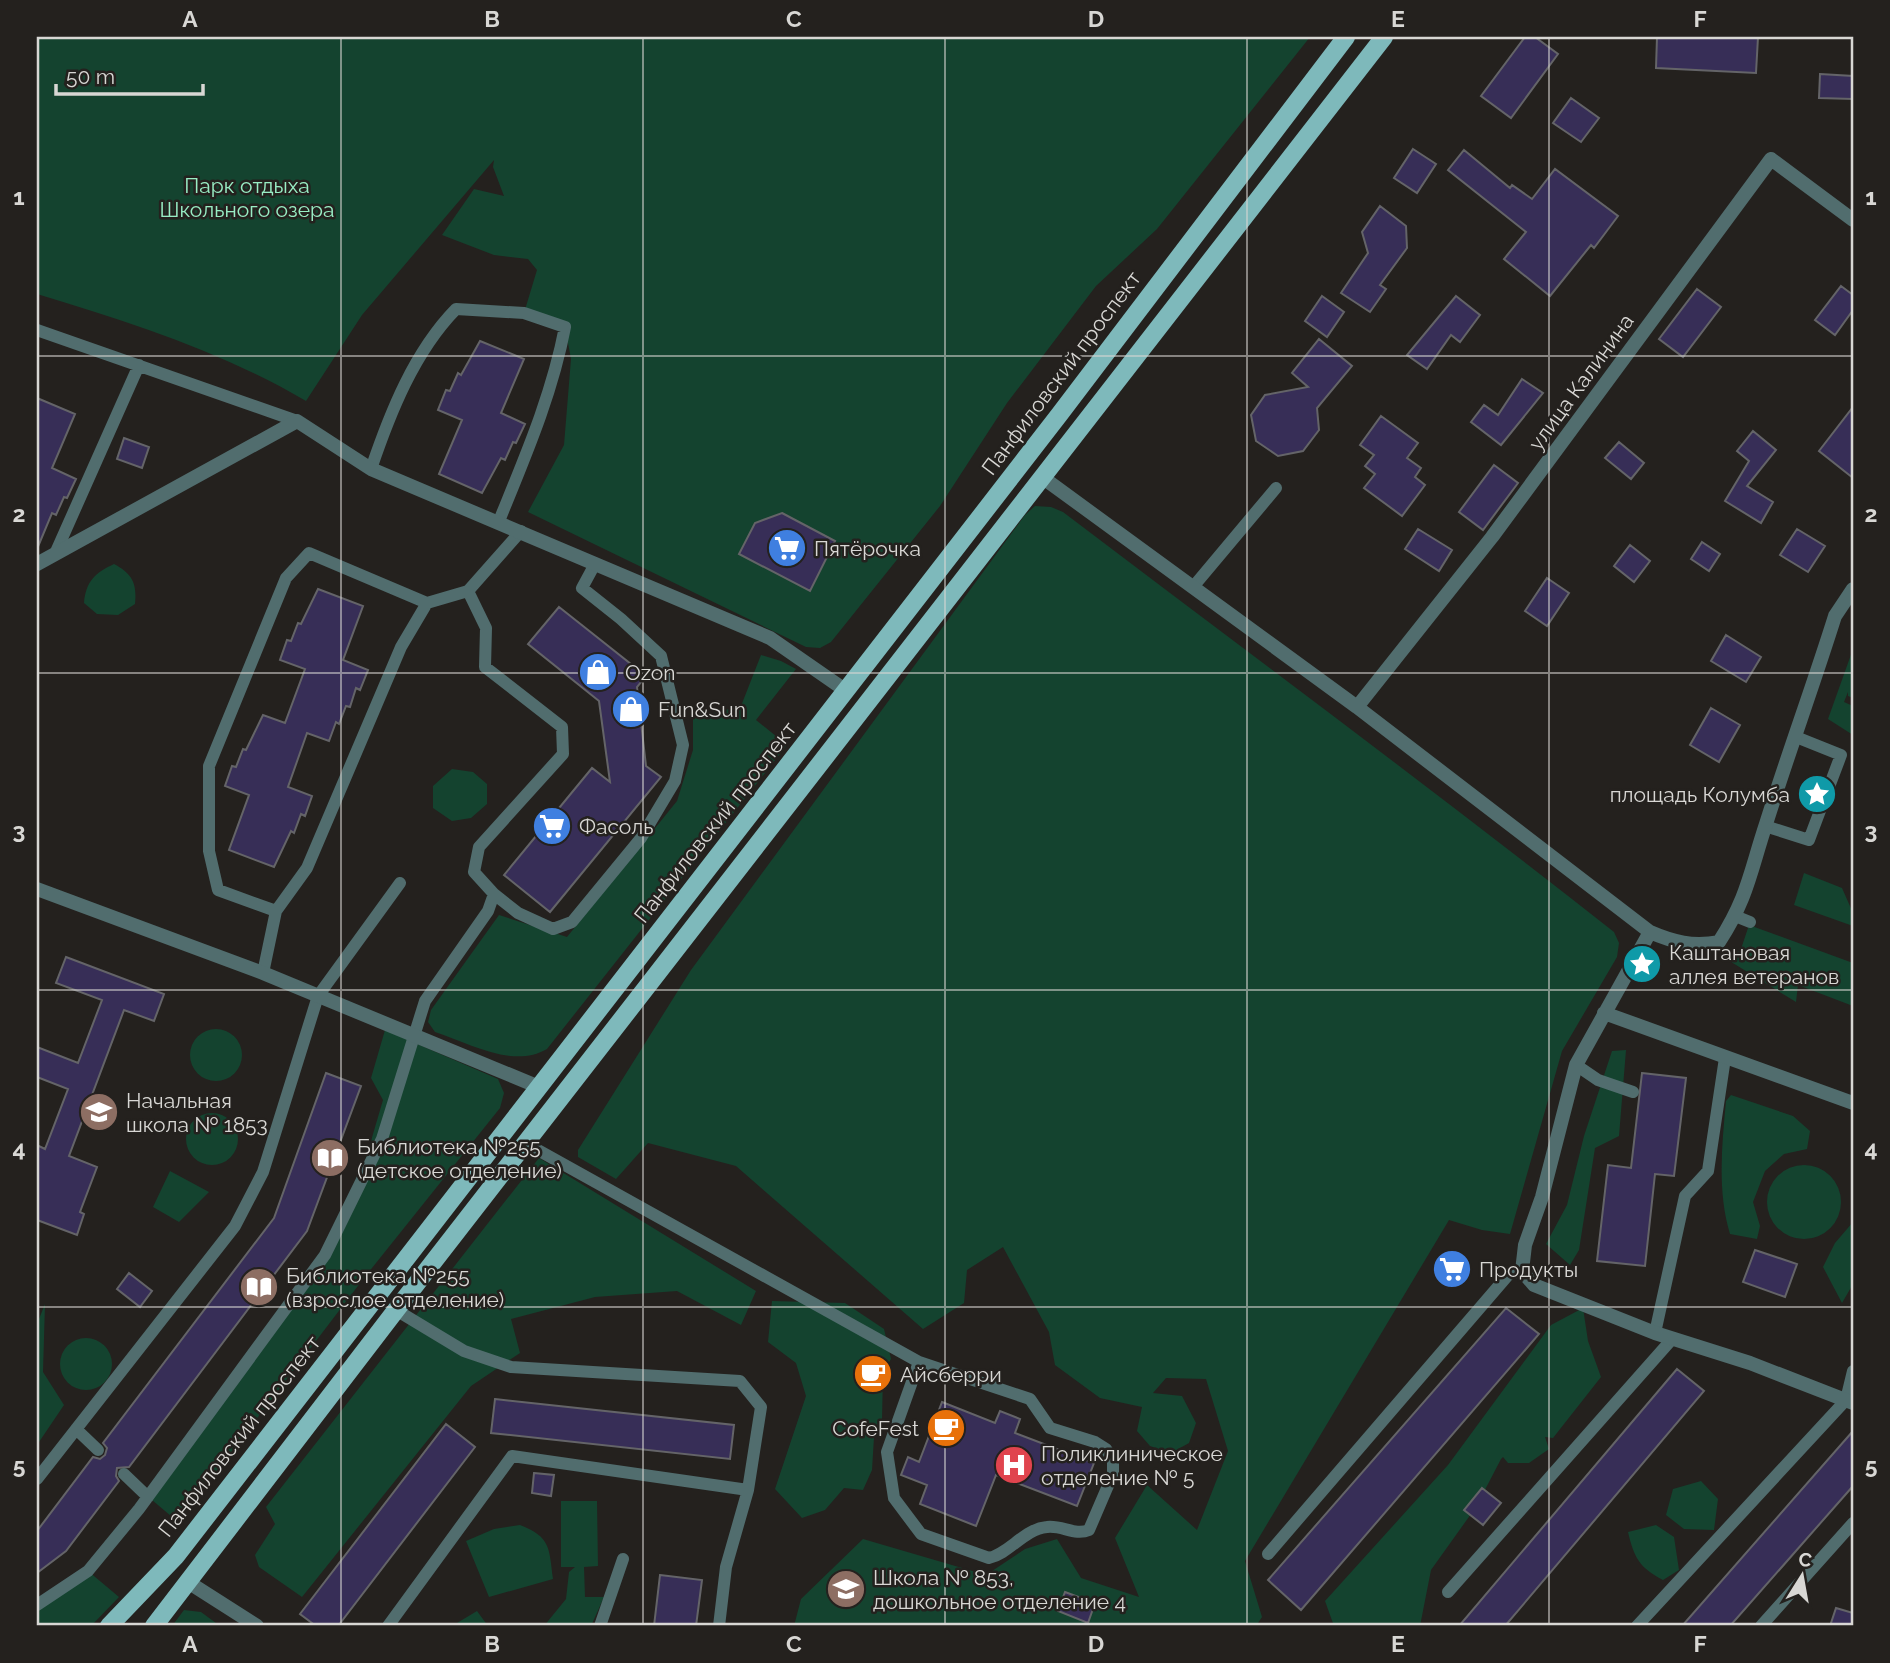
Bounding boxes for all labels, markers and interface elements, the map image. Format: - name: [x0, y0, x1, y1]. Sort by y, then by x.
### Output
- text: A: [182, 5, 198, 32]
- text: B: [484, 5, 500, 32]
- text: C: [786, 5, 802, 32]
- text: D: [1088, 5, 1104, 32]
- text: E: [1391, 5, 1405, 32]
- text: F: [1693, 5, 1707, 32]
- scale bar: [56, 52, 203, 96]
- text: 50 m: [66, 64, 115, 89]
- park label: Парк отдыха Школьного озера: [160, 173, 334, 222]
- text: 1: [13, 183, 25, 210]
- text: 1: [1865, 183, 1877, 210]
- street label: Панфиловский проспект: [976, 266, 1146, 480]
- street label: улица Калинина: [1523, 309, 1639, 455]
- text: 2: [13, 500, 25, 527]
- text: 2: [1865, 500, 1877, 527]
- supermarket icon: Пятёрочка: [766, 527, 808, 569]
- place label: Пятёрочка: [814, 536, 921, 561]
- shop icon: Ozon: [577, 651, 619, 693]
- place label: Ozon: [625, 660, 676, 685]
- shop icon: Fun&Sun: [610, 688, 652, 730]
- place label: Fun&Sun: [658, 697, 746, 722]
- street label: Панфиловский проспект: [629, 716, 801, 928]
- place icon: площадь Колумба: [1796, 773, 1838, 815]
- place label: площадь Колумба: [1610, 782, 1790, 807]
- supermarket icon: Фасоль: [531, 805, 573, 847]
- place label: Фасоль: [579, 814, 654, 839]
- text: 3: [13, 817, 25, 844]
- text: 3: [1865, 817, 1877, 844]
- place label: Каштановая аллея ветеранов: [1669, 940, 1839, 989]
- place icon: Каштановая аллея ветеранов: [1621, 943, 1663, 985]
- place label: Начальная школа № 1853: [126, 1088, 268, 1137]
- school or university icon: Начальная школа № 1853: [78, 1091, 120, 1133]
- place label: Библиотека №255 (детское отделение): [357, 1134, 562, 1183]
- text: 4: [12, 1135, 26, 1162]
- text: 4: [1864, 1135, 1878, 1162]
- library icon: Библиотека №255 (детское отделение): [309, 1137, 351, 1179]
- supermarket icon: Продукты: [1431, 1248, 1473, 1290]
- place label: Продукты: [1479, 1257, 1578, 1282]
- place label: Библиотека №255 (взрослое отделение): [286, 1263, 504, 1312]
- library icon: Библиотека №255 (взрослое отделение): [238, 1266, 280, 1308]
- street label: Панфиловский проспект: [153, 1330, 325, 1542]
- cafe icon: Айсберри: [852, 1353, 894, 1395]
- place label: Айсберри: [900, 1362, 1002, 1387]
- cafe icon: CofeFest: [925, 1407, 967, 1449]
- place label: CofeFest: [832, 1416, 919, 1441]
- place label: Поликлиническое отделение № 5: [1041, 1441, 1223, 1490]
- hospital icon: Поликлиническое отделение № 5: [993, 1444, 1035, 1486]
- text: 5: [13, 1452, 26, 1479]
- text: 5: [1865, 1452, 1878, 1479]
- north arrow: [1768, 1540, 1838, 1610]
- text: С: [1797, 1547, 1814, 1571]
- place label: Школа № 853, дошкольное отделение 4: [873, 1565, 1126, 1614]
- school or university icon: Школа № 853, дошкольное отделение 4: [825, 1568, 867, 1610]
- text: A: [182, 1630, 198, 1657]
- text: B: [484, 1630, 500, 1657]
- text: C: [786, 1630, 802, 1657]
- text: D: [1088, 1630, 1104, 1657]
- text: E: [1391, 1630, 1405, 1657]
- text: F: [1693, 1630, 1707, 1657]

